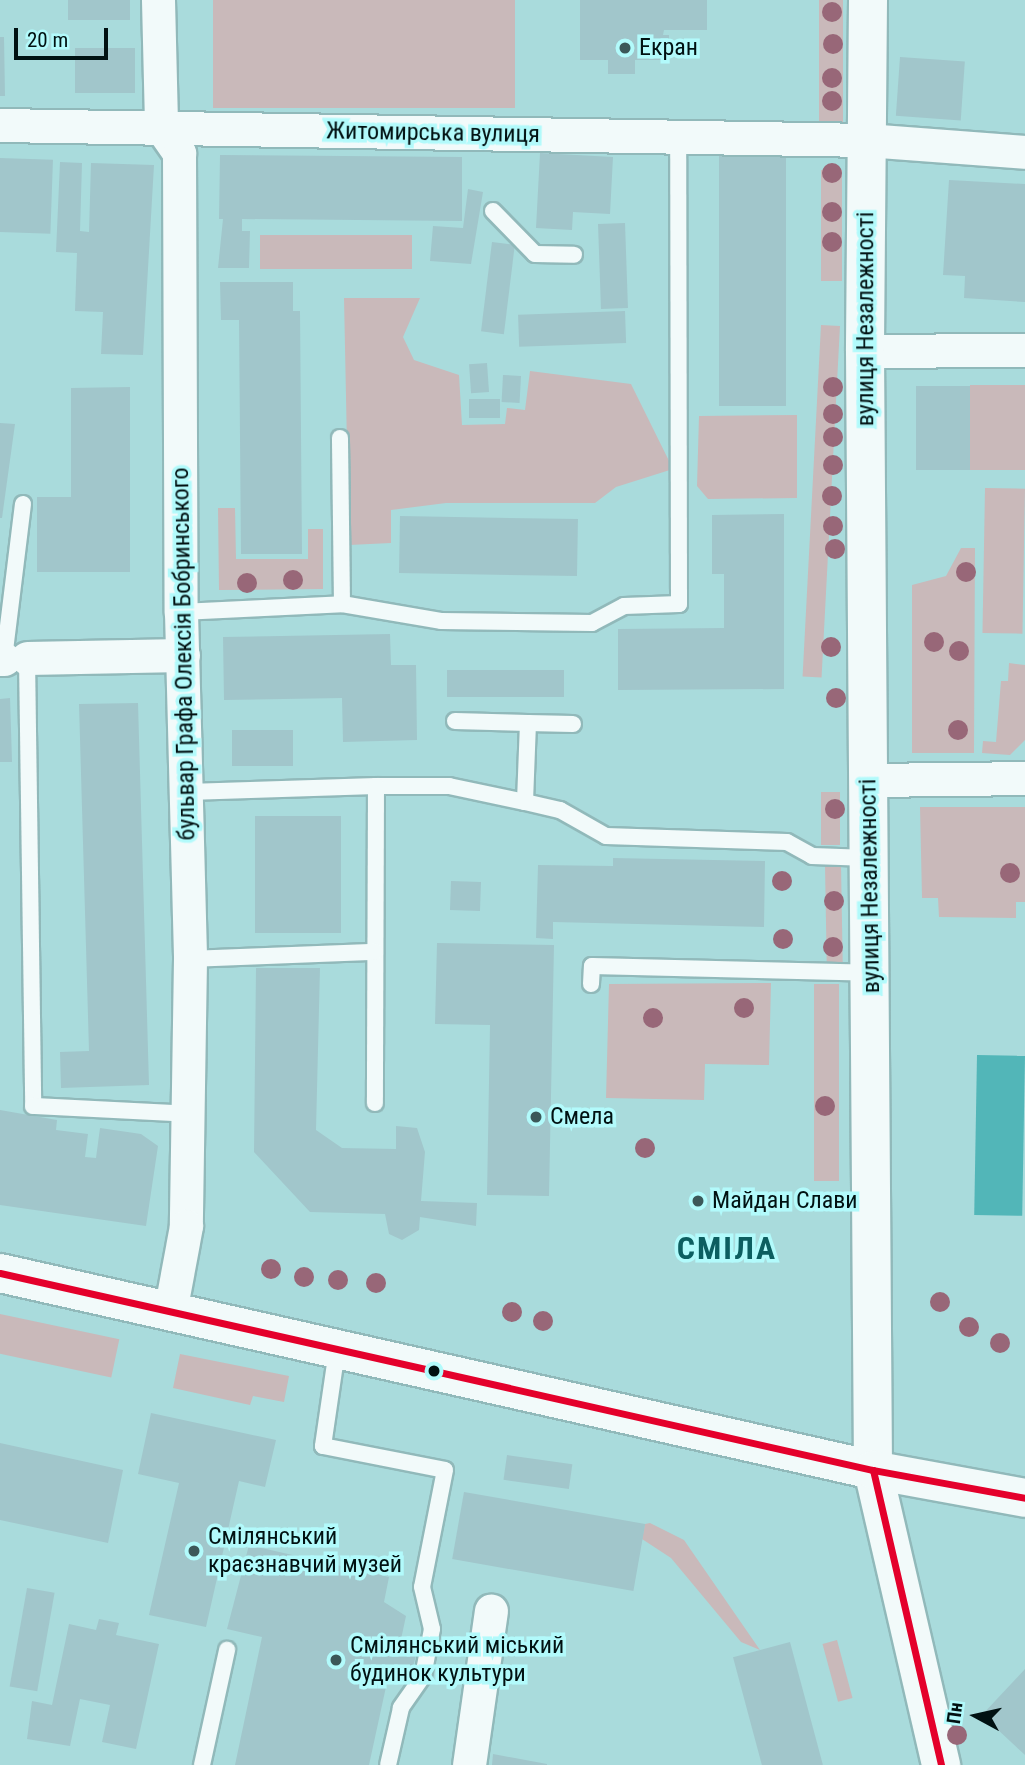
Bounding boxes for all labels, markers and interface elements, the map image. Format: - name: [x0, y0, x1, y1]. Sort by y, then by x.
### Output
- scale bar: [18, 14, 112, 58]
- text: 20 m: [27, 28, 68, 52]
- place label: Екран: [639, 34, 698, 62]
- marker: Екран: [617, 40, 633, 56]
- street label: Житомирська вулиця: [326, 117, 540, 149]
- street label: вулиця Незалежності: [852, 212, 880, 426]
- street label: бульвар Графа Олексія Бобринського: [166, 467, 202, 841]
- street label: вулиця Незалежності: [854, 778, 886, 994]
- place label: Смела: [550, 1103, 614, 1131]
- marker: Смела: [528, 1109, 544, 1125]
- place label: Майдан Слави: [712, 1187, 858, 1215]
- marker: Майдан Слави: [690, 1193, 706, 1209]
- district label: СМІЛА: [677, 1229, 777, 1267]
- unlabelled marker: [427, 1364, 441, 1378]
- place label: Смілянський краєзнавчий музей: [208, 1523, 402, 1579]
- marker: Смілянський краєзнавчий музей: [186, 1543, 202, 1559]
- place label: Смілянський міський будинок культури: [350, 1632, 564, 1688]
- marker: Смілянський міський будинок культури: [328, 1652, 344, 1668]
- north arrow: [941, 1681, 1011, 1751]
- text: Пн: [942, 1701, 968, 1725]

